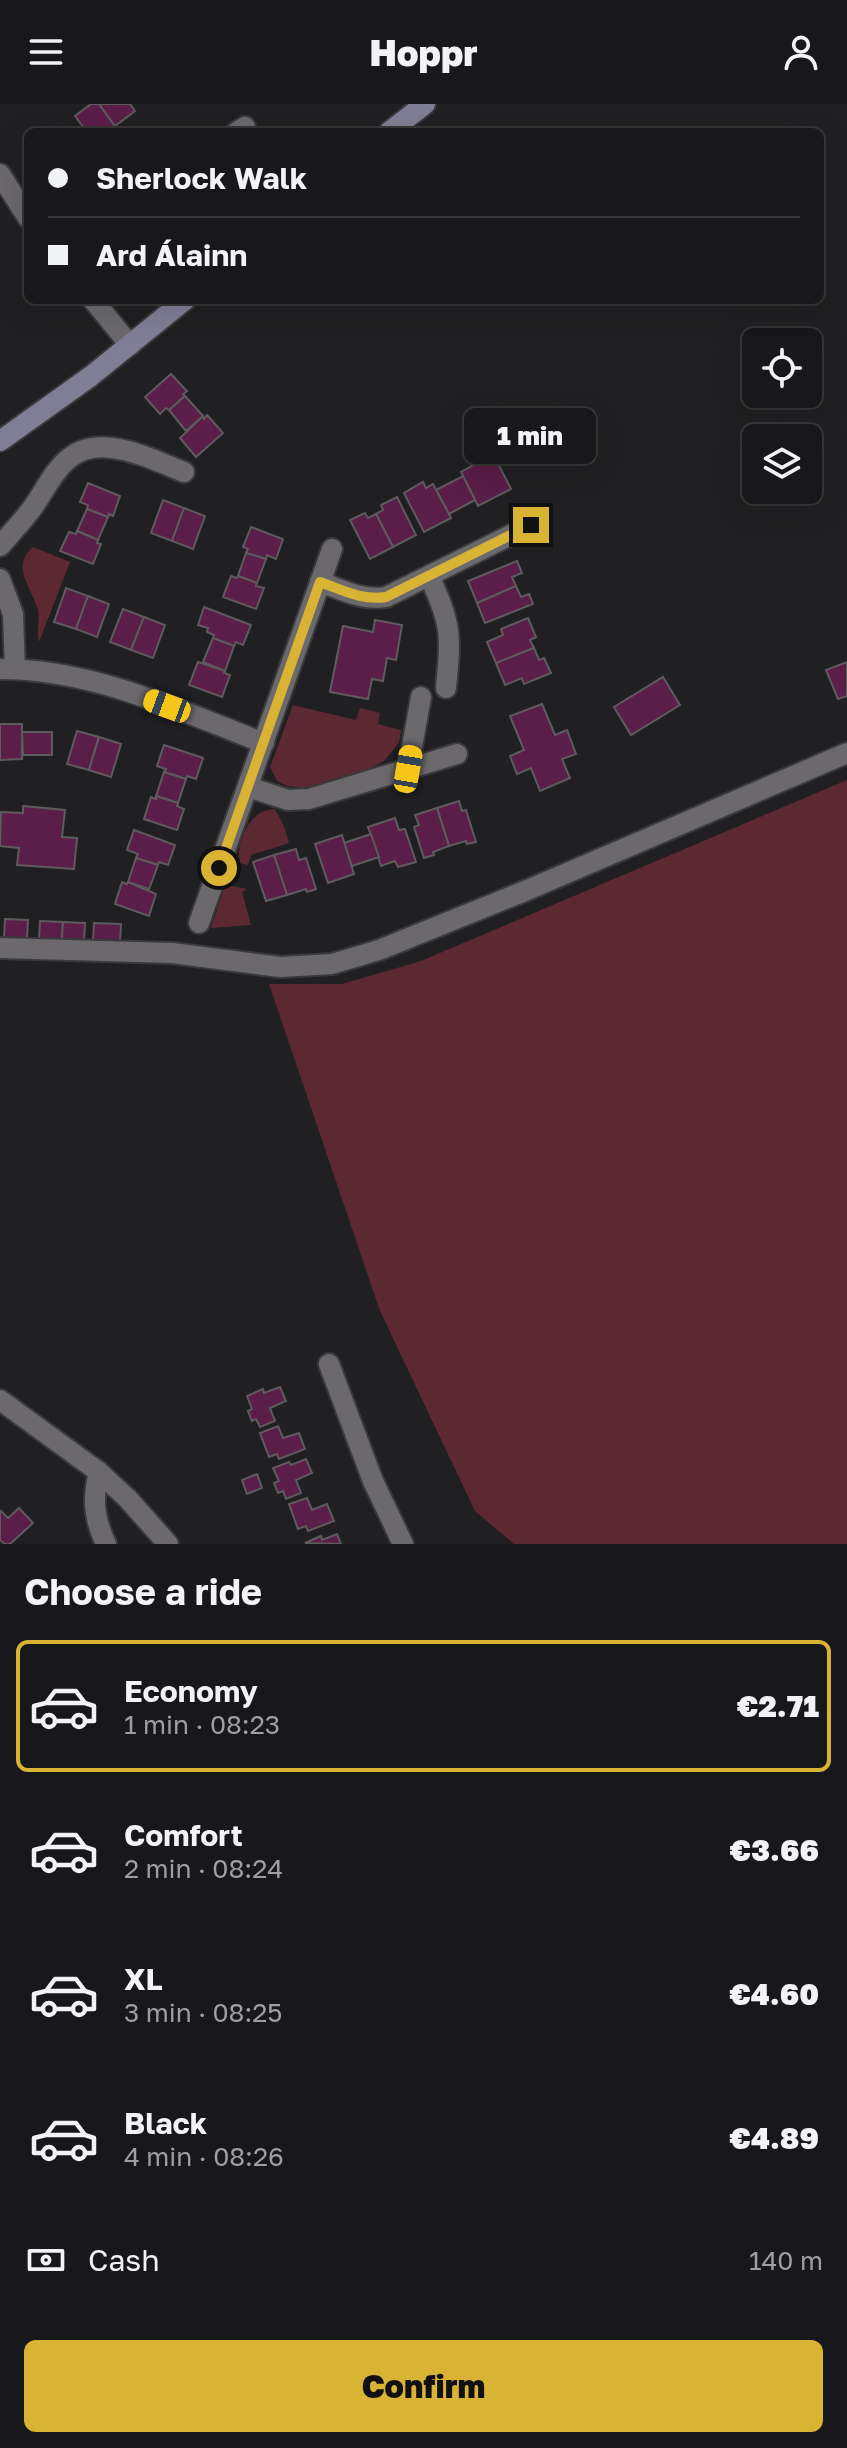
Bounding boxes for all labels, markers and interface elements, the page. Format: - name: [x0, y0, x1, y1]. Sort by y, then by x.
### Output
- icon: menu: [24, 30, 68, 74]
- icon: person: [779, 30, 823, 74]
- text: Hoppr: [369, 31, 478, 74]
- text: Sherlock Walk: [96, 160, 307, 196]
- text: Ard Álainn: [96, 237, 247, 273]
- map controls: [742, 328, 822, 504]
- button: locate: [742, 328, 822, 408]
- callout: 1 min: [465, 409, 597, 465]
- text: 1 min: [497, 420, 563, 451]
- button: layers: [742, 424, 822, 504]
- route end: [513, 507, 549, 543]
- car: [140, 687, 194, 725]
- car: [392, 743, 424, 795]
- route start: [201, 850, 237, 886]
- text: Choose a ride: [24, 1570, 262, 1613]
- icon: car: [28, 1670, 100, 1742]
- text: Economy: [124, 1673, 258, 1709]
- text: €2.71: [737, 1688, 819, 1724]
- text: 1 min · 08:23: [124, 1709, 280, 1740]
- icon: car: [28, 1814, 100, 1886]
- text: Comfort: [124, 1817, 243, 1853]
- text: €3.66: [730, 1832, 819, 1868]
- text: 2 min · 08:24: [124, 1853, 283, 1884]
- icon: car: [28, 1958, 100, 2030]
- text: XL: [124, 1961, 163, 1997]
- text: €4.60: [729, 1976, 819, 2012]
- text: 3 min · 08:25: [124, 1997, 282, 2028]
- icon: car: [28, 2102, 100, 2174]
- text: Black: [124, 2105, 207, 2141]
- text: €4.89: [729, 2120, 819, 2156]
- text: 4 min · 08:26: [124, 2141, 284, 2172]
- icon: cash: [24, 2238, 68, 2282]
- text: Cash: [88, 2242, 160, 2278]
- text: 140 m: [749, 2245, 823, 2276]
- button: Confirm: [24, 2340, 823, 2432]

